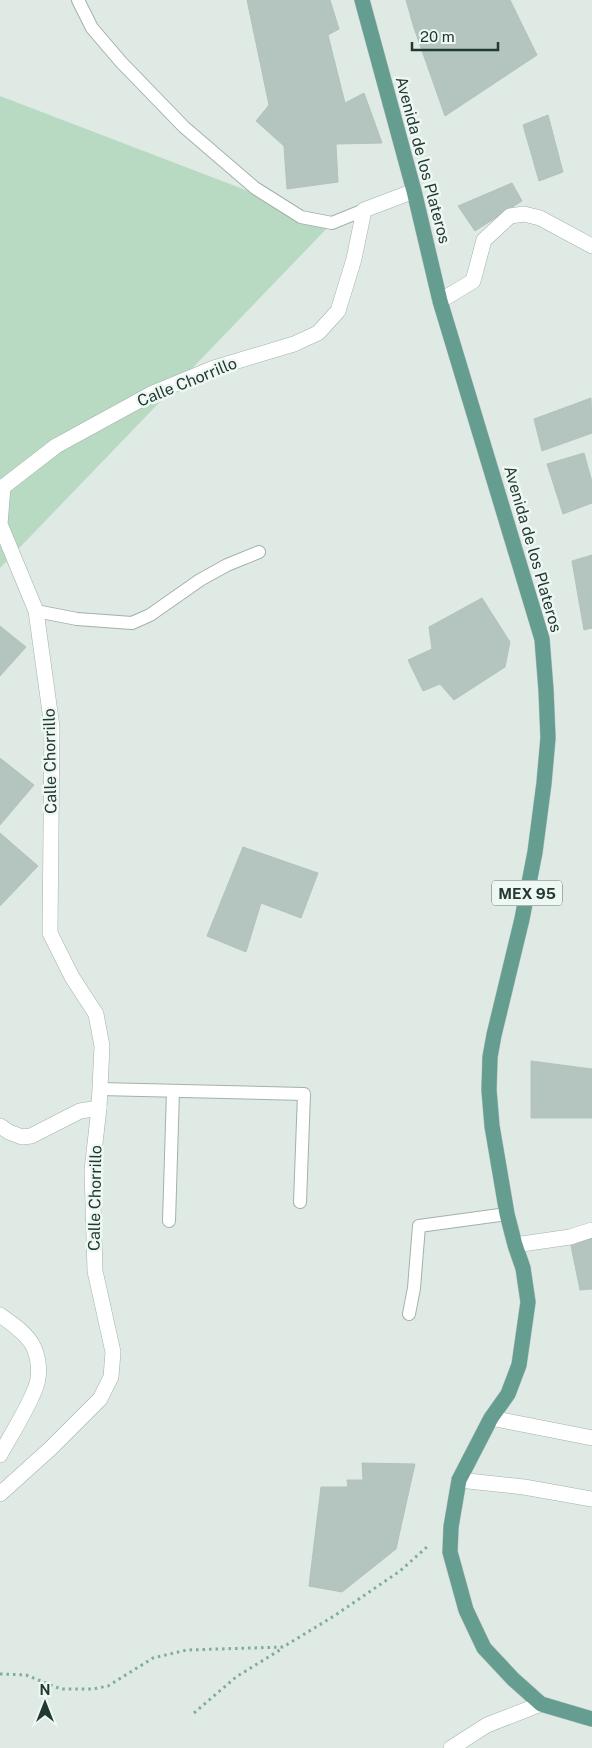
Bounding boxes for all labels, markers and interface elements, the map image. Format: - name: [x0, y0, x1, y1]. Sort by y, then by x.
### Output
- scale bar: [412, 20, 498, 52]
- text: 20 m: [420, 28, 455, 45]
- street label: Avenida de los Plateros: [392, 74, 454, 246]
- street label: Calle Chorrillo: [134, 353, 240, 411]
- street label: Avenida de los Plateros: [500, 464, 566, 634]
- street label: Calle Chorrillo: [40, 708, 60, 814]
- road number: MEX 95: [492, 880, 562, 906]
- street label: Calle Chorrillo: [85, 1145, 105, 1251]
- north arrow: [20, 1678, 70, 1728]
- text: N: [40, 1682, 50, 1698]

